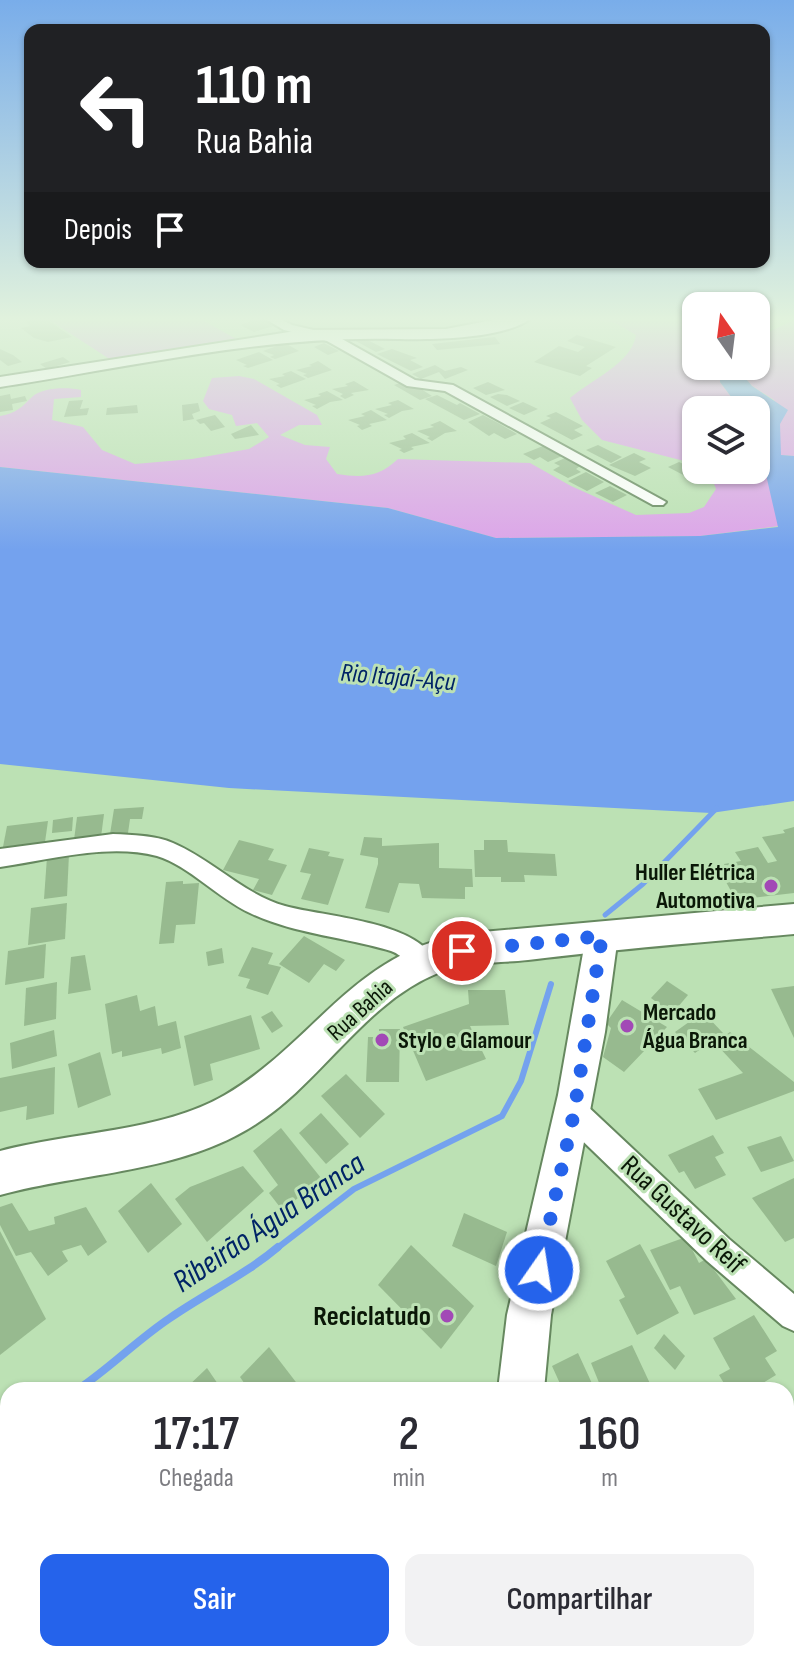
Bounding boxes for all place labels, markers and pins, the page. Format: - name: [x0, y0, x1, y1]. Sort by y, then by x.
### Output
- place label: Huller Elétrica Automotiva: [635, 858, 755, 915]
- marker: Huller Elétrica Automotiva: [762, 877, 780, 895]
- pin: [428, 917, 496, 985]
- place label: Mercado Água Branca: [642, 998, 748, 1055]
- marker: Mercado Água Branca: [618, 1017, 636, 1035]
- place label: Stylo e Glamour: [398, 1026, 532, 1055]
- marker: Stylo e Glamour: [373, 1031, 391, 1049]
- place label: Reciclatudo: [313, 1300, 431, 1333]
- marker: Reciclatudo: [438, 1307, 456, 1325]

